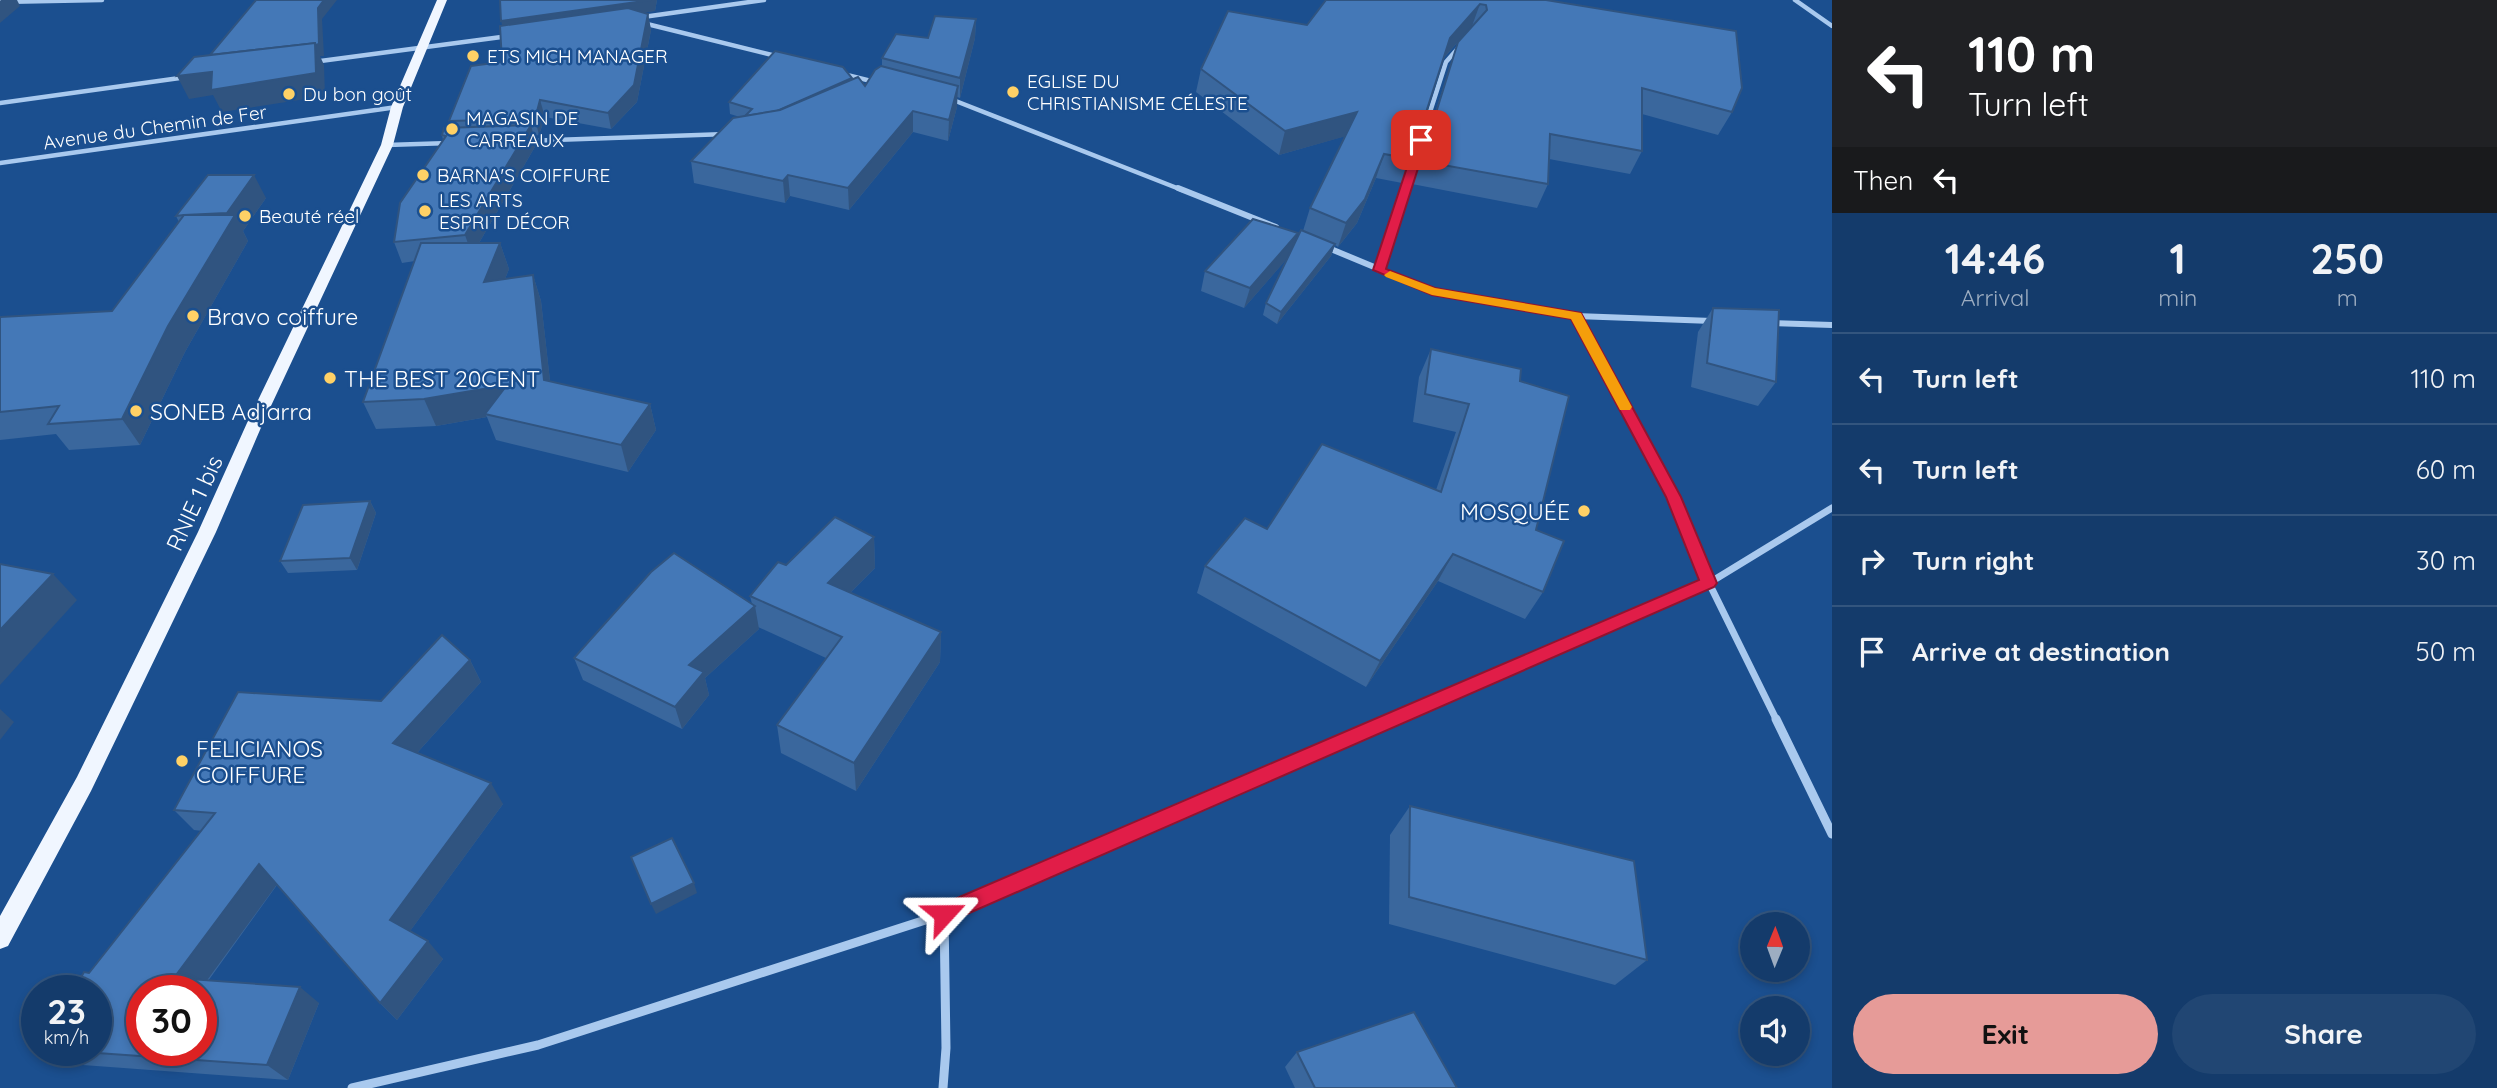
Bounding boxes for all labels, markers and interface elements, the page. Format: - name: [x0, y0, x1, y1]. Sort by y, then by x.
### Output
- text: 110 m: [1968, 23, 2095, 84]
- icon: left: [1853, 28, 1944, 119]
- place label: ETS MICH MANAGER: [487, 44, 668, 68]
- marker: ETS MICH MANAGER: [465, 48, 481, 64]
- place label: EGLISE DU CHRISTIANISME CÉLESTE: [1027, 69, 1248, 115]
- place label: Du bon goût: [303, 82, 412, 106]
- marker: EGLISE DU CHRISTIANISME CÉLESTE: [1005, 84, 1021, 100]
- text: Turn left: [1968, 84, 2089, 124]
- marker: Du bon goût: [281, 86, 297, 102]
- street label: Avenue du Chemin de Fer: [42, 99, 269, 155]
- place label: MAGASIN DE CARREAUX: [466, 106, 578, 152]
- pin: [1391, 110, 1451, 170]
- marker: MAGASIN DE CARREAUX: [444, 121, 460, 137]
- icon: arrive: [1402, 121, 1440, 159]
- icon: left: [1927, 161, 1965, 199]
- place label: BARNA'S COIFFURE: [437, 163, 610, 187]
- text: Then: [1853, 164, 1913, 197]
- marker: BARNA'S COIFFURE: [415, 167, 431, 183]
- place label: LES ARTS ESPRIT DÉCOR: [439, 188, 570, 234]
- marker: LES ARTS ESPRIT DÉCOR: [417, 203, 433, 219]
- place label: Beauté réel: [259, 204, 359, 228]
- marker: Beauté réel: [237, 208, 253, 224]
- text: 14:46: [1945, 232, 2045, 285]
- text: 1: [2170, 232, 2186, 285]
- text: 250: [2310, 232, 2384, 285]
- text: Arrival: [1961, 283, 2030, 312]
- text: min: [2158, 283, 2197, 312]
- text: m: [2337, 283, 2358, 312]
- place label: Bravo coiffure: [207, 302, 358, 331]
- marker: Bravo coiffure: [185, 308, 201, 324]
- icon: left: [1853, 360, 1891, 398]
- text: Turn left: [1912, 362, 2019, 395]
- text: 110 m: [2410, 362, 2476, 395]
- place label: THE BEST 20CENT: [344, 364, 540, 393]
- marker: THE BEST 20CENT: [322, 370, 338, 386]
- place label: SONEB Adjarra: [150, 397, 312, 426]
- marker: SONEB Adjarra: [128, 403, 144, 419]
- street label: RNIE 1 bis: [159, 451, 229, 555]
- icon: left: [1853, 451, 1891, 489]
- text: Turn left: [1912, 453, 2019, 486]
- text: 60 m: [2416, 453, 2476, 486]
- place label: MOSQUÉE: [1460, 497, 1570, 526]
- marker: MOSQUÉE: [1576, 503, 1592, 519]
- icon: right: [1853, 542, 1891, 580]
- text: Turn right: [1912, 544, 2034, 577]
- text: 30 m: [2416, 544, 2476, 577]
- icon: arrive: [1853, 633, 1891, 671]
- text: Arrive at destination: [1912, 635, 2170, 668]
- text: 50 m: [2416, 635, 2476, 668]
- place label: FELICIANOS COIFFURE: [196, 734, 323, 789]
- marker: FELICIANOS COIFFURE: [174, 753, 190, 769]
- position arrow: [907, 877, 981, 951]
- north arrow: [1740, 912, 1810, 982]
- map controls: [1740, 912, 1810, 1066]
- speed limit sign: 30: [126, 975, 217, 1066]
- text: 23: [47, 989, 86, 1033]
- button: Exit: [1853, 994, 2158, 1074]
- button: Share: [2172, 994, 2476, 1074]
- button: sound: [1740, 996, 1810, 1066]
- text: km/h: [44, 1026, 89, 1049]

